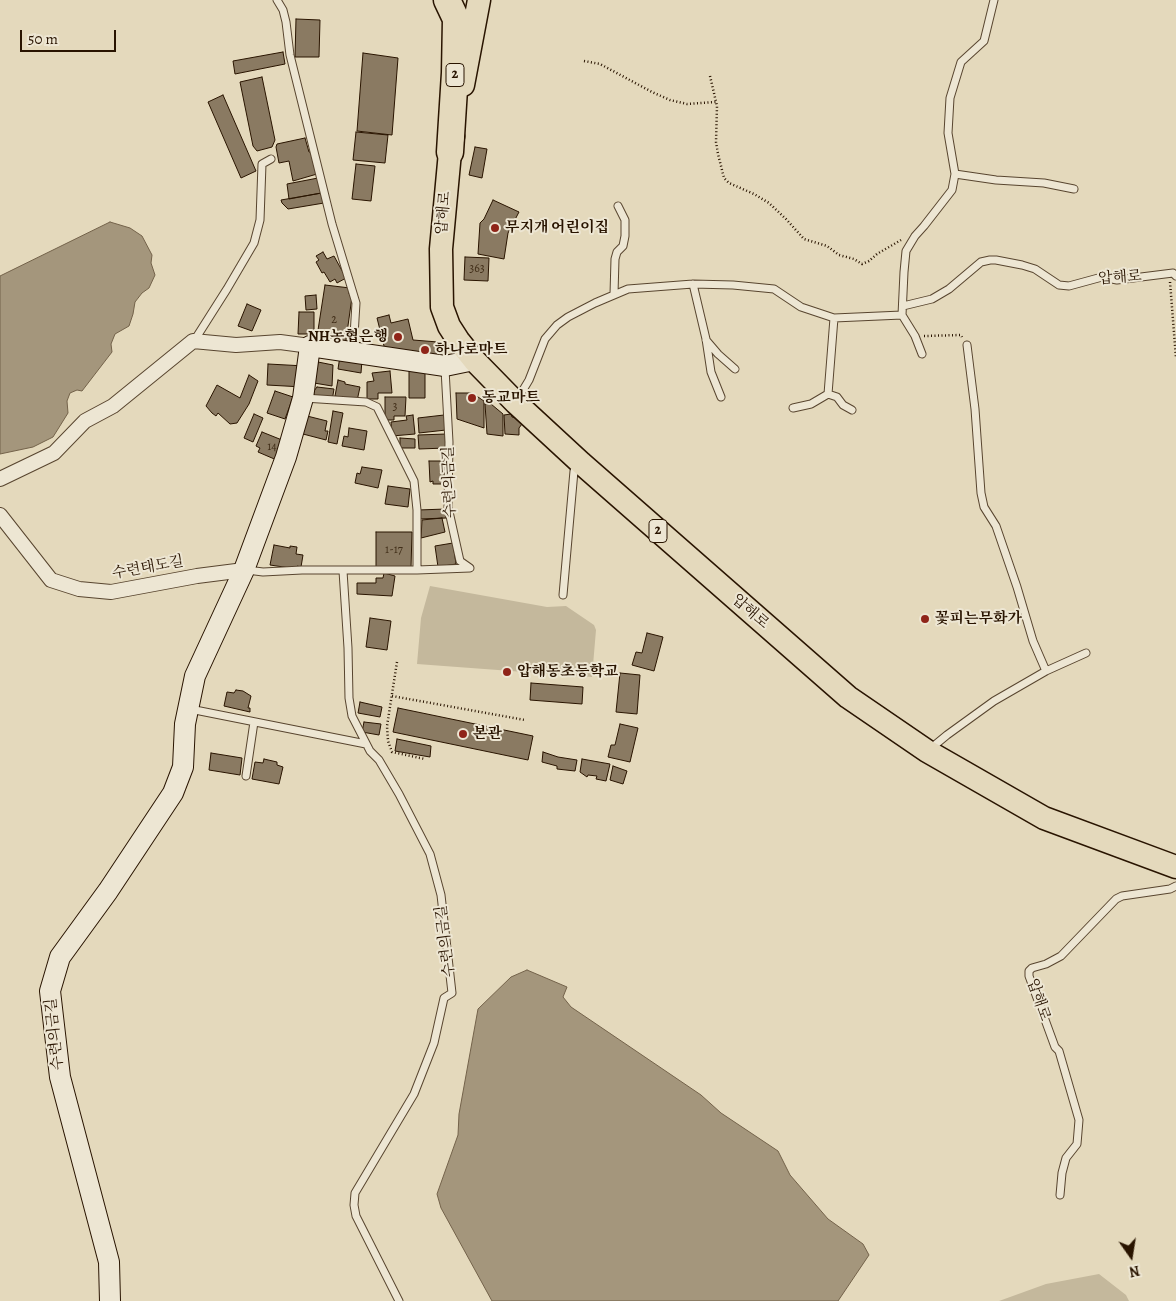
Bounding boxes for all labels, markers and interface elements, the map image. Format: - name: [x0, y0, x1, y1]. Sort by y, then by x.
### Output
- scale bar: [22, 20, 119, 52]
- text: 50 m: [28, 29, 58, 49]
- road number: 2: [446, 64, 464, 86]
- street label: 압해로: [433, 191, 455, 235]
- place label: 무지개 어린이집: [505, 219, 609, 237]
- marker: 무지개 어린이집: [489, 222, 501, 234]
- house number: 363: [469, 262, 485, 276]
- street label: 압해로: [1098, 268, 1142, 288]
- house number: 2: [331, 313, 337, 327]
- place label: NH농협은행: [308, 328, 388, 346]
- marker: NH농협은행: [392, 331, 404, 343]
- place label: 하나로마트: [435, 341, 507, 359]
- marker: 하나로마트: [419, 344, 431, 356]
- place label: 동교마트: [482, 389, 540, 407]
- marker: 동교마트: [466, 392, 478, 404]
- house number: 3: [393, 400, 397, 414]
- house number: 14: [267, 440, 277, 454]
- street label: 수련의금길: [440, 445, 460, 519]
- road number: 2: [649, 520, 667, 542]
- house number: 1-17: [385, 543, 403, 557]
- street label: 수련태도길: [111, 553, 185, 583]
- street label: 압해로: [728, 591, 772, 633]
- place label: 꽃피는무화가: [935, 610, 1022, 628]
- marker: 꽃피는무화가: [919, 613, 931, 625]
- place label: 압해동초등학교: [517, 663, 618, 681]
- marker: 압해동초등학교: [501, 666, 513, 678]
- place label: 본관: [473, 725, 502, 743]
- marker: 본관: [457, 728, 469, 740]
- street label: 수련의금길: [433, 904, 459, 978]
- street label: 압해로: [1022, 977, 1054, 1023]
- street label: 수련의금길: [42, 997, 68, 1071]
- north arrow: [1106, 1231, 1156, 1281]
- text: N: [1127, 1261, 1142, 1282]

